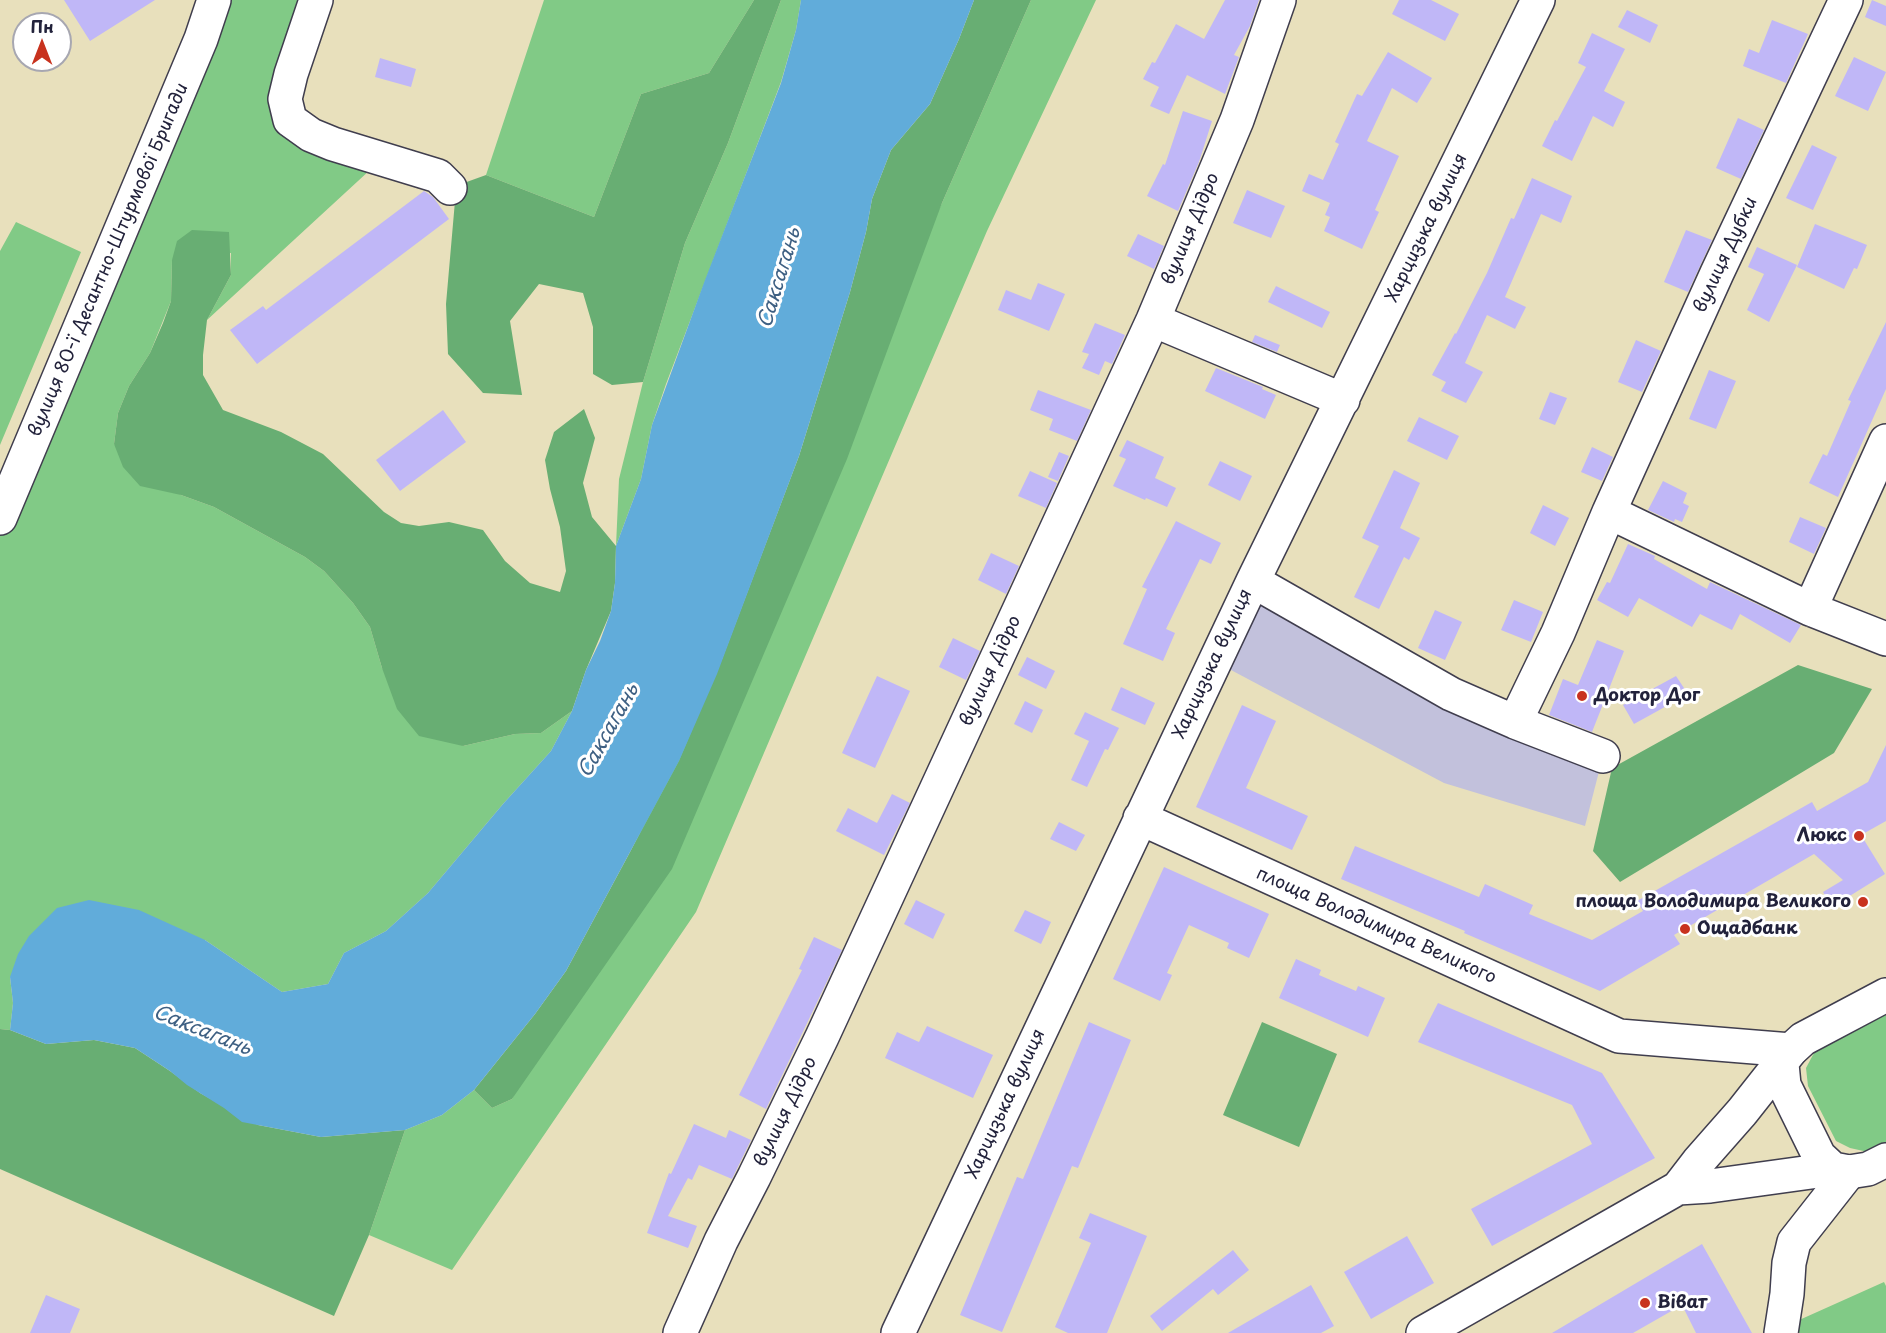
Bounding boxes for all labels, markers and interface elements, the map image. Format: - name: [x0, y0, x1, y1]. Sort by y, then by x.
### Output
- north arrow: [12, 12, 72, 72]
- text: Пн: [30, 14, 54, 38]
- street label: вулиця 80-ї Десантно-Штурмової Бригади: [24, 80, 194, 440]
- street label: Харцизька вулиця: [1382, 150, 1472, 306]
- street label: вулиця Дідро: [1158, 170, 1224, 288]
- street label: вулиця Дубки: [1690, 194, 1762, 316]
- water label: Саксагань: [753, 225, 807, 331]
- street label: Харцизька вулиця: [1169, 586, 1257, 742]
- street label: вулиця Дідро: [956, 612, 1026, 730]
- water label: Саксагань: [573, 680, 645, 782]
- place label: Доктор Дог: [1594, 685, 1700, 707]
- marker: Доктор Дог: [1575, 689, 1589, 703]
- place label: Люкс: [1797, 825, 1847, 847]
- marker: Люкс: [1852, 829, 1866, 843]
- street label: площа Володимира Великого: [1253, 863, 1499, 989]
- place label: площа Володимира Великого: [1575, 891, 1851, 913]
- marker: площа Володимира Великого: [1856, 895, 1870, 909]
- place label: Ощадбанк: [1697, 918, 1797, 940]
- marker: Ощадбанк: [1678, 922, 1692, 936]
- water label: Саксагань: [150, 1001, 254, 1061]
- street label: Харцизька вулиця: [962, 1026, 1050, 1182]
- street label: вулиця Дідро: [750, 1054, 822, 1170]
- place label: Віват: [1657, 1292, 1707, 1314]
- marker: Віват: [1638, 1296, 1652, 1310]

